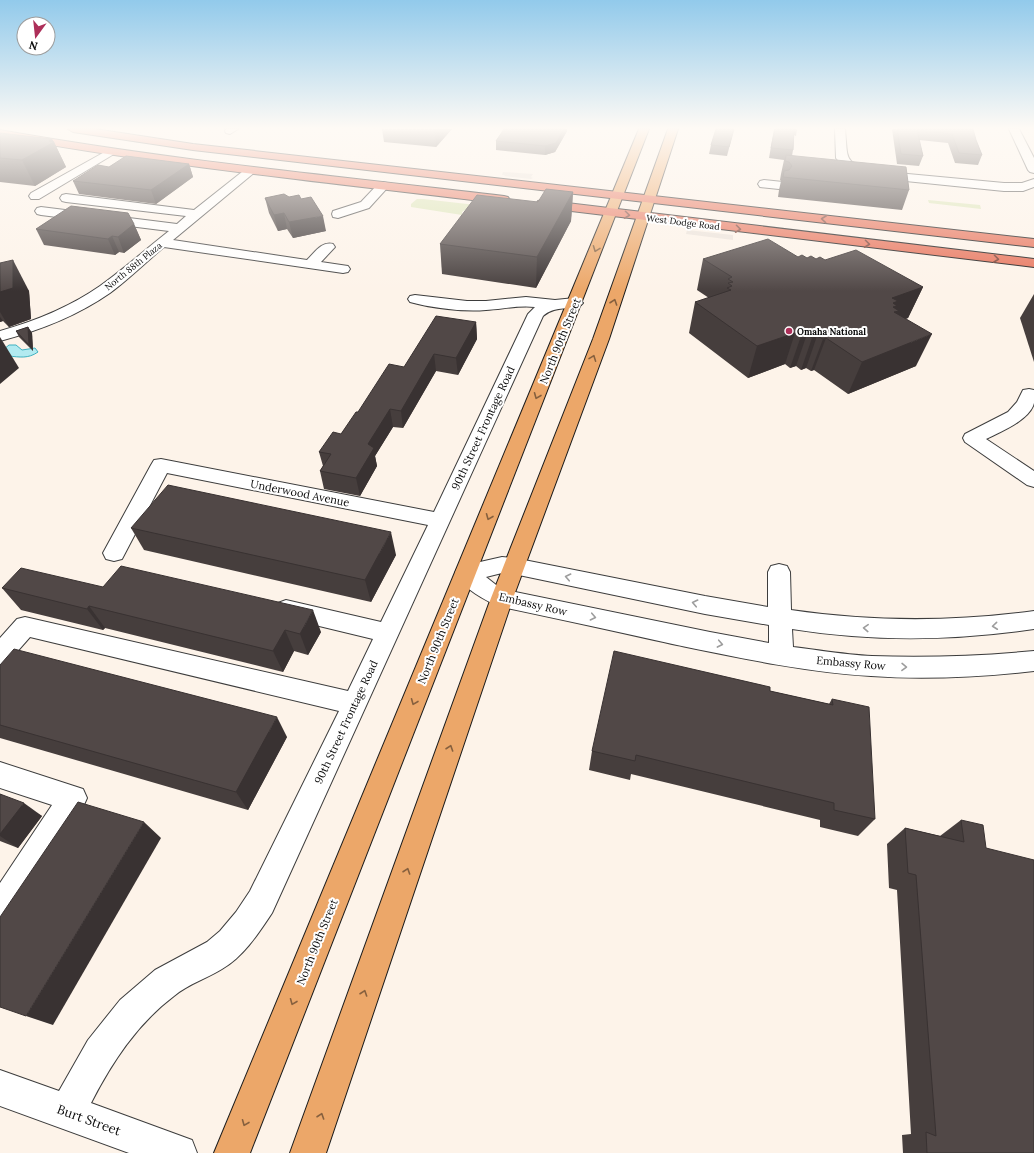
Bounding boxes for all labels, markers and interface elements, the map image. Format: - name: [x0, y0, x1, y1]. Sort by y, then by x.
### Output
- north arrow: [16, 16, 56, 56]
- text: N: [27, 38, 39, 54]
- one-way arrow: [623, 210, 630, 219]
- street label: West Dodge Road: [646, 212, 721, 232]
- one-way arrow: [821, 215, 827, 224]
- one-way arrow: [735, 224, 741, 233]
- street label: North 88th Plaza: [102, 239, 164, 292]
- one-way arrow: [864, 239, 870, 248]
- one-way arrow: [592, 246, 600, 253]
- one-way arrow: [993, 254, 999, 263]
- street label: North 90th Street: [536, 295, 584, 386]
- one-way arrow: [609, 299, 617, 306]
- marker: Omaha National: [784, 326, 794, 336]
- place label: Omaha National: [797, 326, 866, 337]
- one-way arrow: [589, 355, 597, 362]
- street label: 90th Street Frontage Road: [448, 364, 518, 492]
- one-way arrow: [534, 393, 542, 400]
- street label: Underwood Avenue: [249, 477, 351, 509]
- one-way arrow: [485, 513, 493, 520]
- one-way arrow: [565, 573, 571, 581]
- street label: Embassy Row: [498, 589, 569, 619]
- street label: North 90th Street: [414, 595, 462, 686]
- one-way arrow: [692, 600, 699, 608]
- one-way arrow: [590, 613, 596, 621]
- one-way arrow: [992, 621, 998, 630]
- one-way arrow: [863, 624, 869, 632]
- one-way arrow: [717, 639, 723, 647]
- street label: Embassy Row: [816, 653, 886, 673]
- street label: 90th Street Frontage Road: [311, 658, 381, 786]
- one-way arrow: [901, 662, 907, 671]
- one-way arrow: [410, 699, 418, 706]
- one-way arrow: [445, 745, 454, 752]
- one-way arrow: [402, 867, 411, 874]
- street label: North 90th Street: [293, 896, 341, 987]
- one-way arrow: [359, 990, 368, 997]
- one-way arrow: [290, 998, 298, 1006]
- street label: Burt Street: [55, 1101, 123, 1139]
- one-way arrow: [316, 1113, 325, 1120]
- one-way arrow: [241, 1119, 249, 1126]

